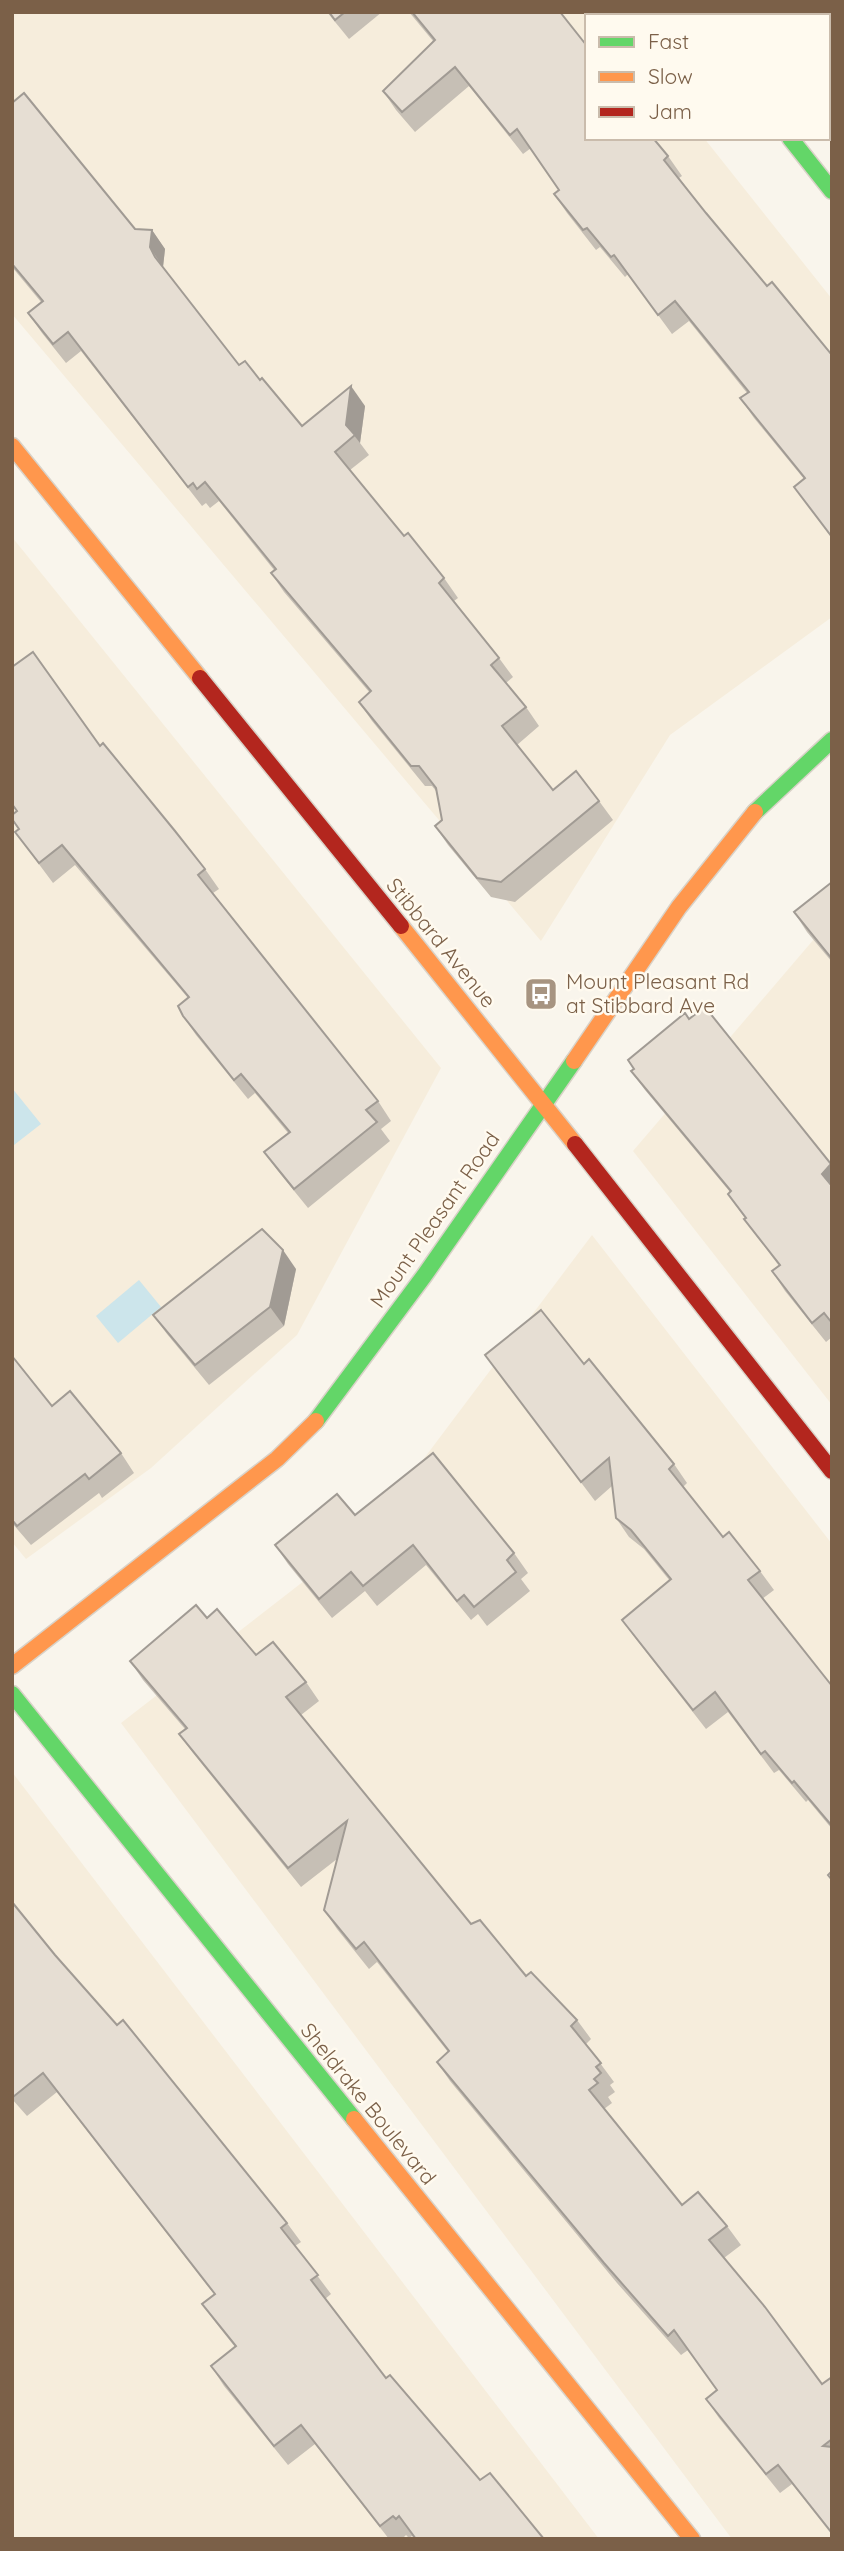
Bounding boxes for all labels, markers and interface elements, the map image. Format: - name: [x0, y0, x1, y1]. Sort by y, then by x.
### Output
- legend: [585, 14, 830, 140]
- text: Fast: [648, 28, 689, 54]
- text: Slow: [648, 63, 693, 89]
- text: Jam: [648, 98, 692, 124]
- street label: Stibbard Avenue: [381, 872, 502, 1013]
- place label: Mount Pleasant Rd at Stibbard Ave: [566, 968, 749, 1018]
- bus stop icon: Mount Pleasant Rd at Stibbard Ave: [522, 975, 560, 1013]
- street label: Mount Pleasant Road: [364, 1127, 505, 1312]
- street label: Sheldrake Boulevard: [296, 2017, 442, 2190]

